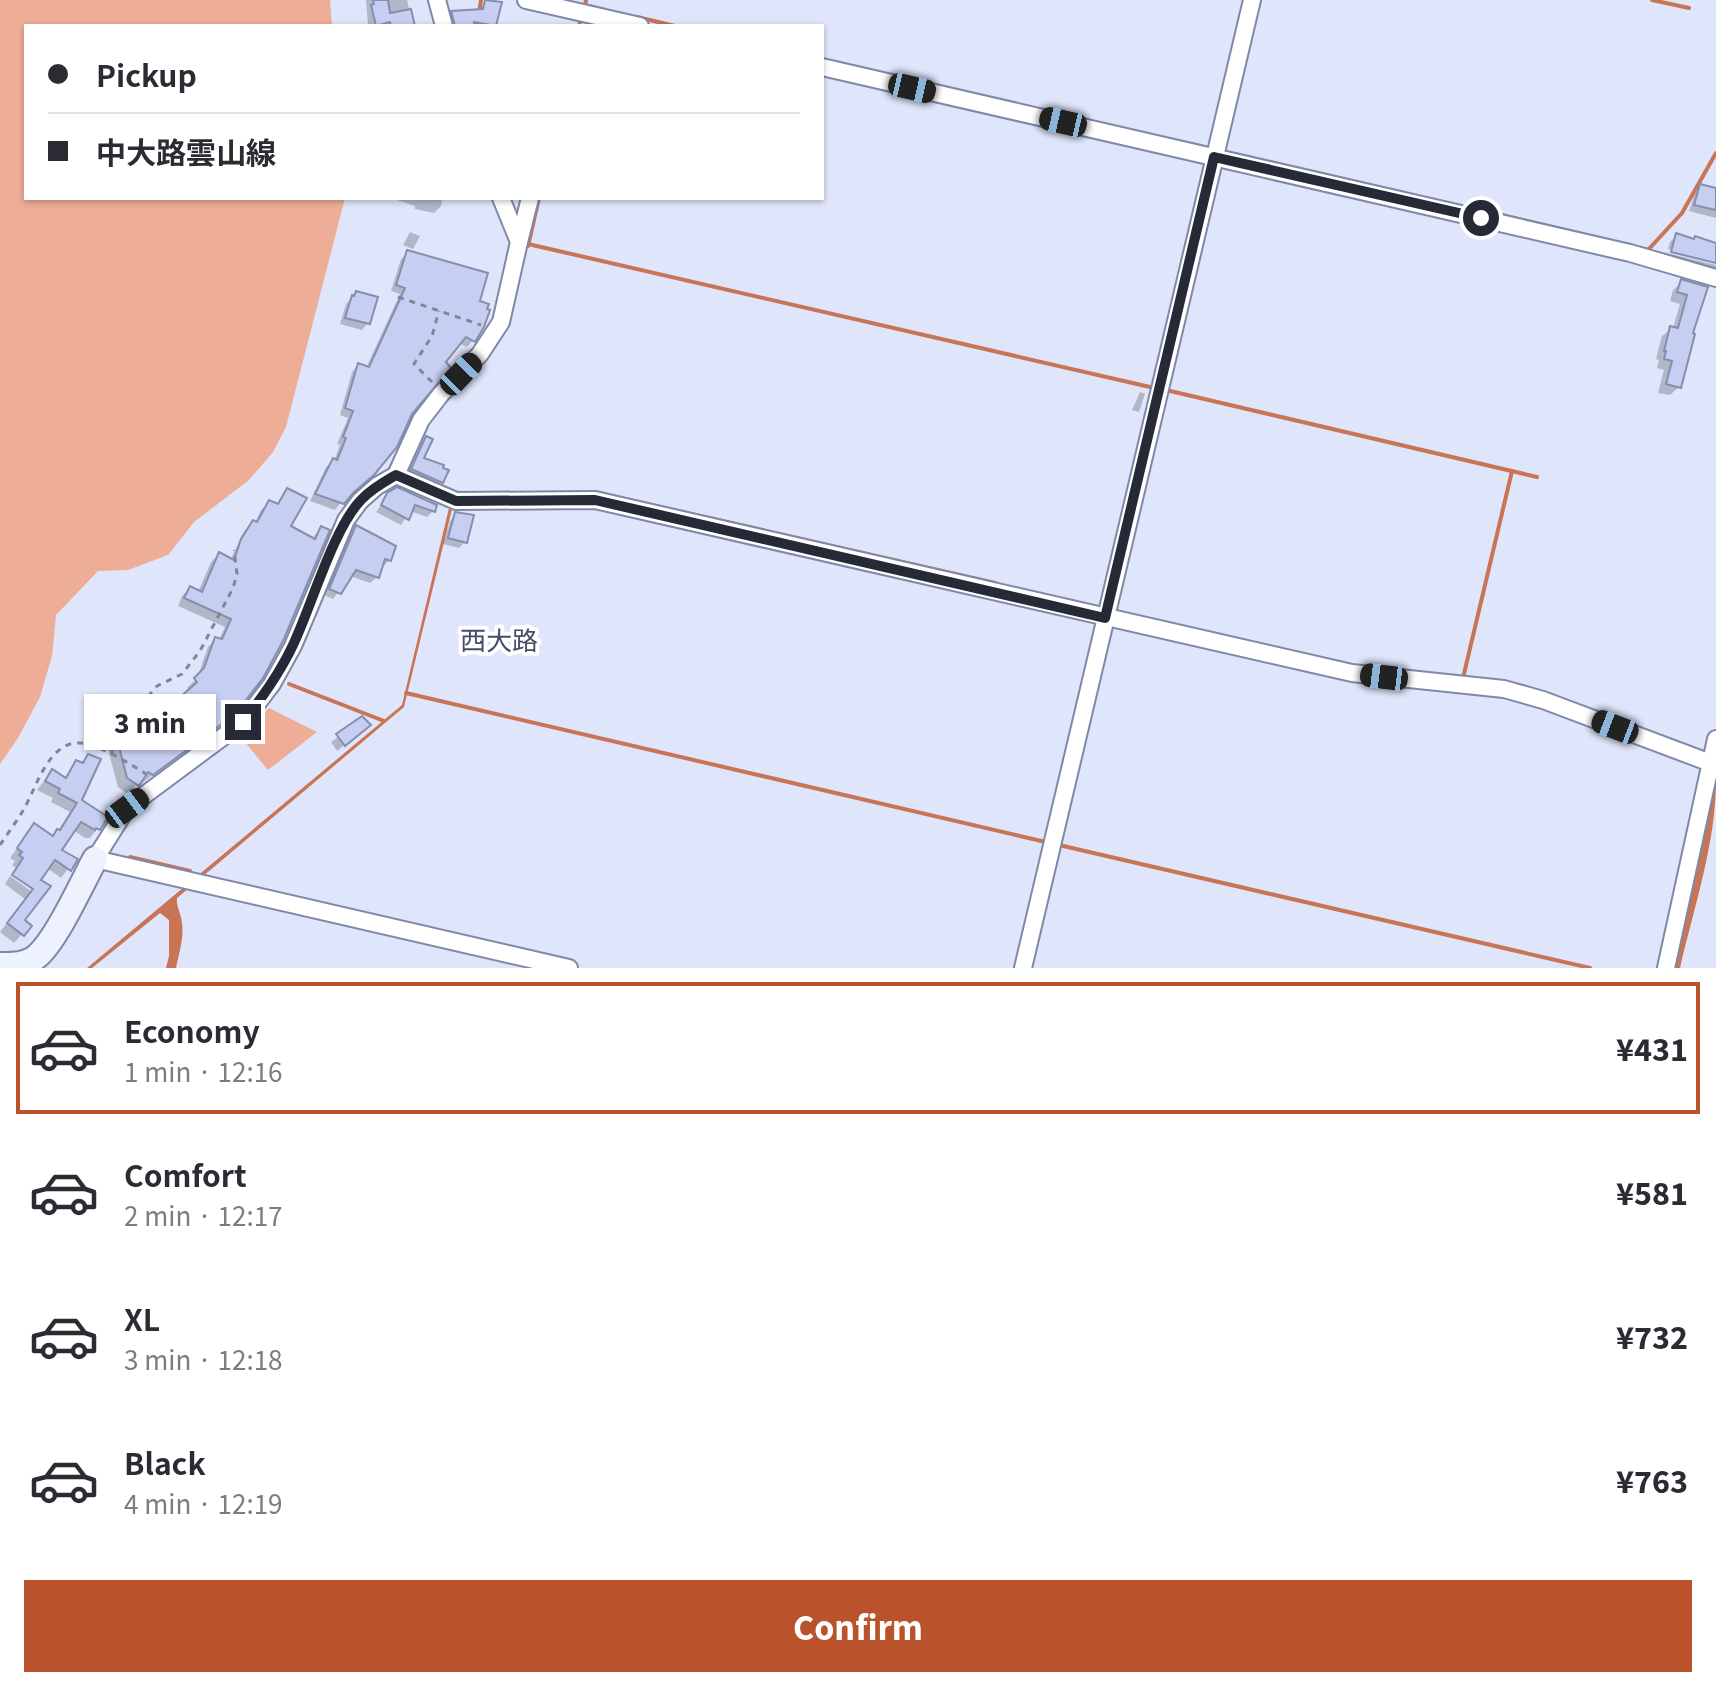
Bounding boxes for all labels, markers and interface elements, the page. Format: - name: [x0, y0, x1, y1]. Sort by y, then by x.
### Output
- text: Pickup: [96, 52, 197, 96]
- car: [886, 71, 938, 105]
- car: [1037, 105, 1089, 139]
- text: 中大路雲山線: [96, 129, 276, 173]
- route start: [1463, 200, 1499, 236]
- car: [436, 348, 486, 400]
- district label: 西大路: [460, 620, 538, 657]
- car: [1359, 662, 1409, 692]
- callout: 3 min: [83, 694, 215, 750]
- text: 3 min: [114, 703, 186, 740]
- route end: [225, 704, 261, 740]
- car: [1588, 707, 1642, 747]
- car: [101, 784, 153, 832]
- text: Economy: [124, 1008, 260, 1052]
- icon: car: [28, 1012, 100, 1084]
- text: ¥431: [1616, 1026, 1688, 1070]
- text: 1 min · 12:16: [124, 1052, 283, 1089]
- text: Comfort: [124, 1152, 247, 1196]
- icon: car: [28, 1156, 100, 1228]
- text: ¥581: [1616, 1170, 1688, 1214]
- text: 2 min · 12:17: [124, 1196, 283, 1233]
- text: XL: [124, 1296, 160, 1340]
- icon: car: [28, 1300, 100, 1372]
- text: ¥732: [1616, 1314, 1688, 1358]
- text: 3 min · 12:18: [124, 1340, 283, 1377]
- text: Black: [124, 1440, 206, 1484]
- icon: car: [28, 1444, 100, 1516]
- text: ¥763: [1616, 1458, 1688, 1502]
- text: 4 min · 12:19: [124, 1484, 283, 1521]
- button: Confirm: [24, 1580, 1692, 1672]

